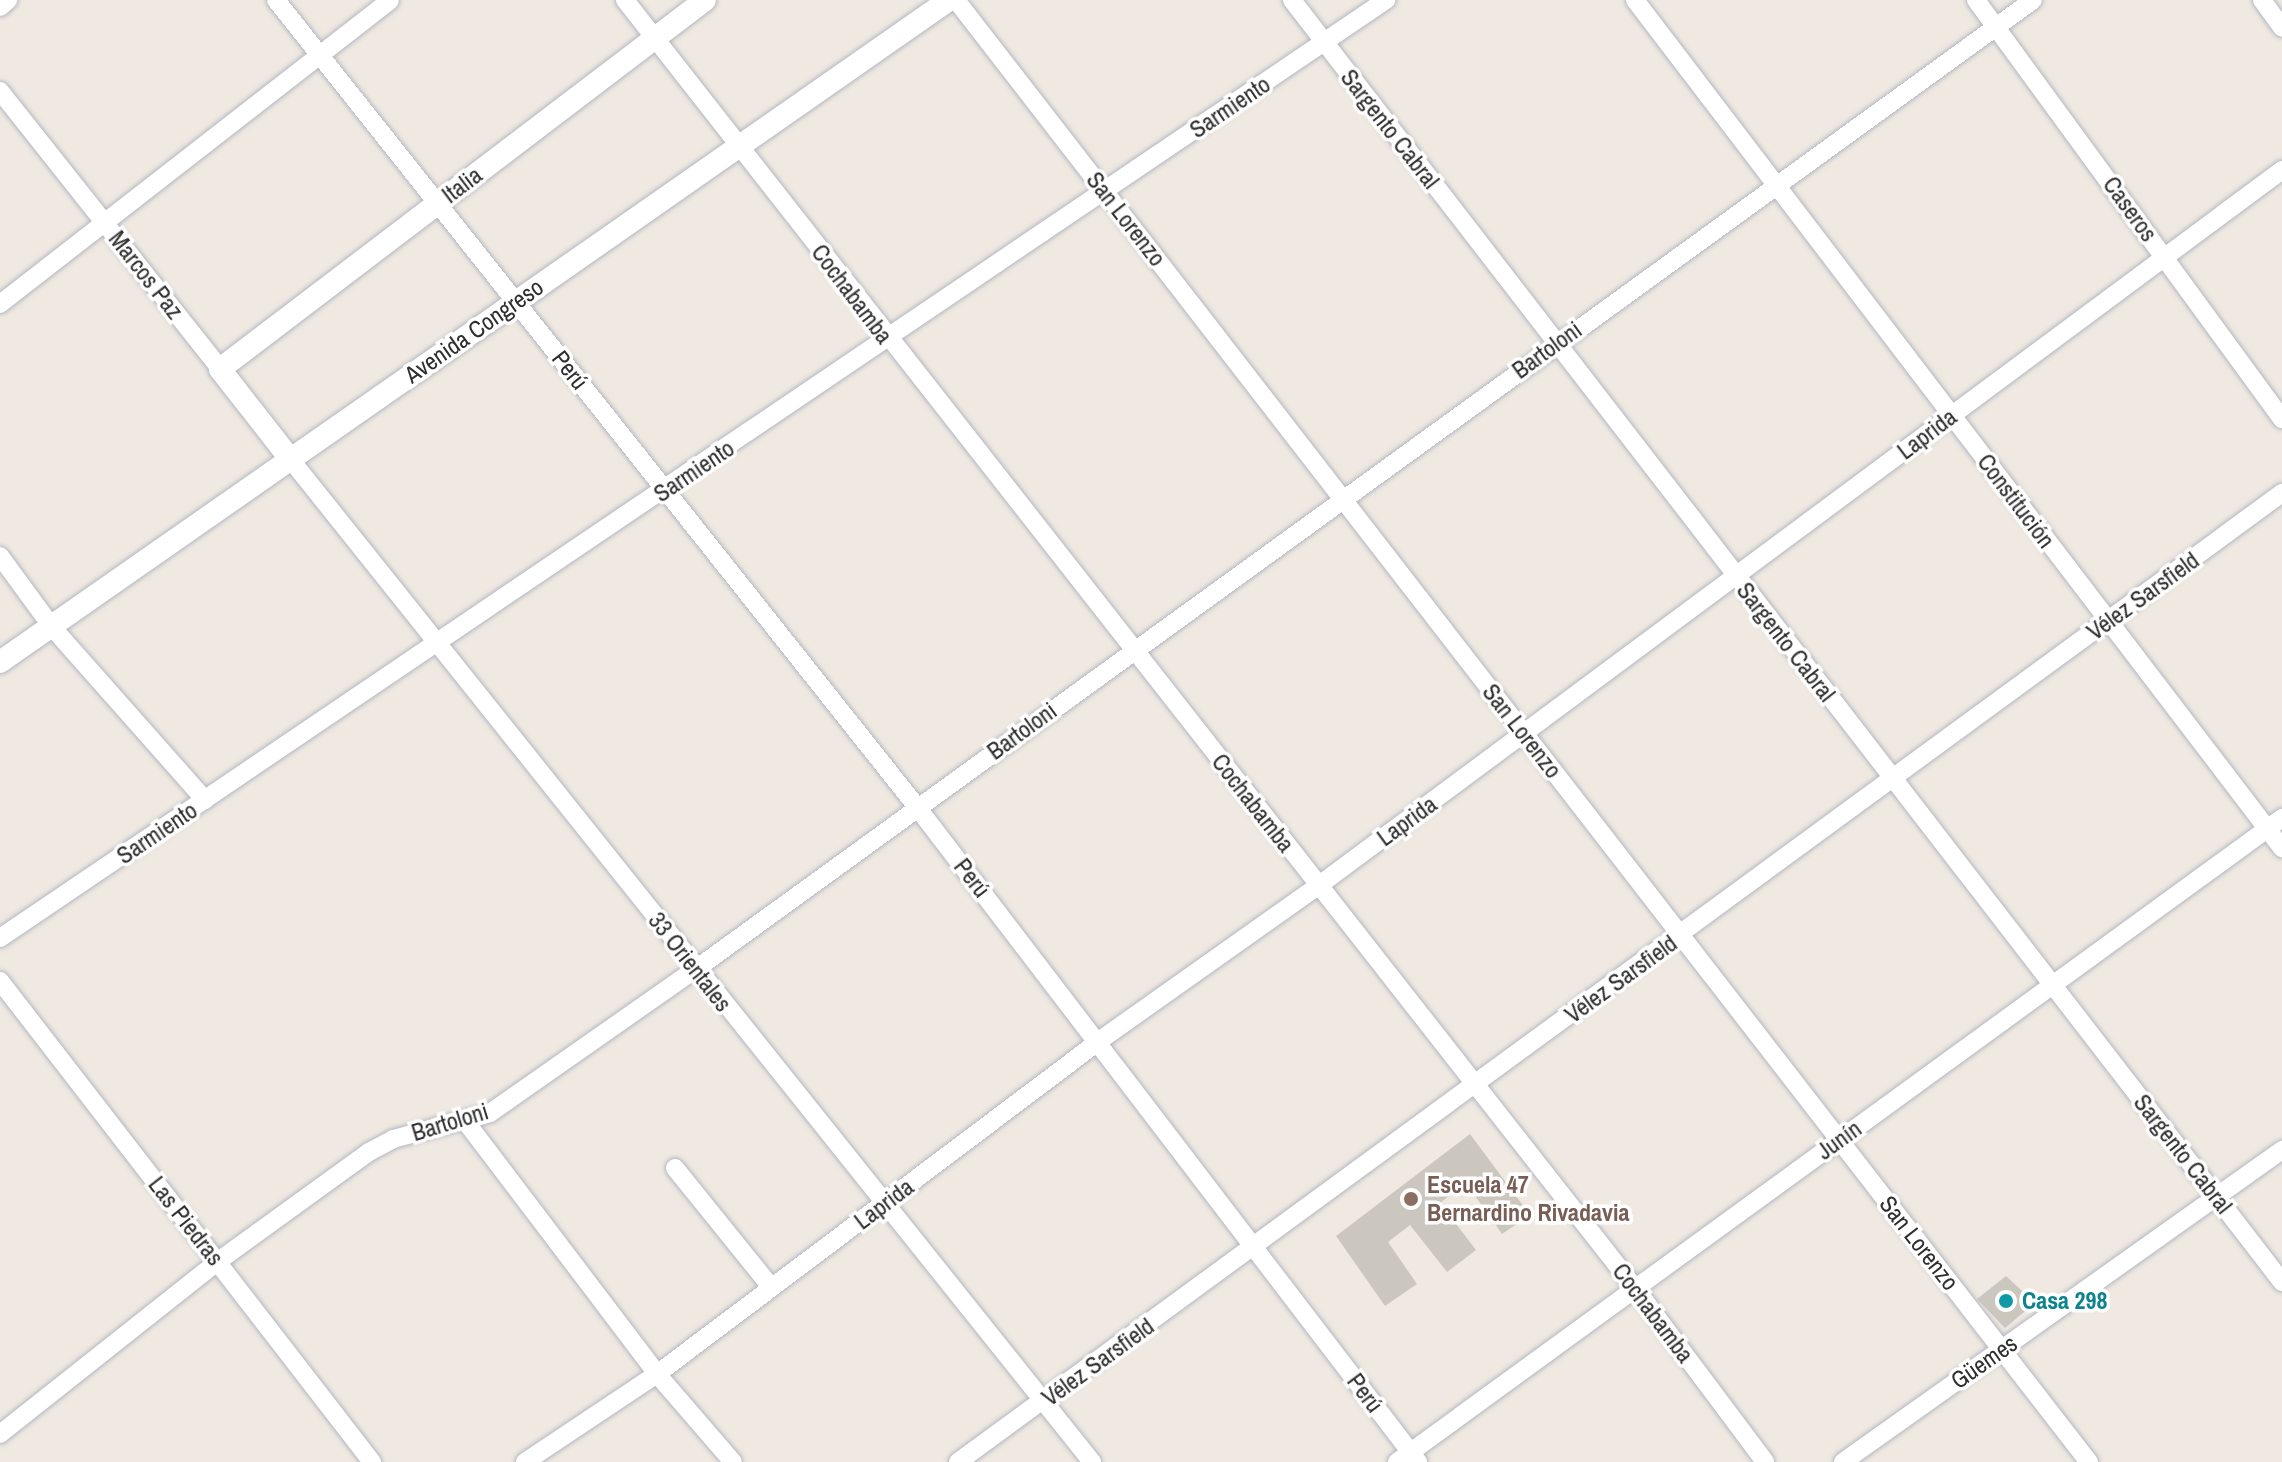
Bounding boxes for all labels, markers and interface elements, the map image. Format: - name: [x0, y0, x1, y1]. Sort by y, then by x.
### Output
- street label: Sargento Cabral: [1335, 64, 1445, 194]
- street label: Sarmiento: [1184, 70, 1276, 144]
- street label: Italia: [436, 161, 488, 209]
- street label: San Lorenzo: [1080, 166, 1172, 272]
- street label: Caseros: [2097, 171, 2163, 247]
- street label: Marcos Paz: [103, 225, 189, 325]
- street label: Cochabamba: [805, 239, 899, 349]
- street label: Avenida Congreso: [399, 273, 549, 389]
- street label: Bartoloni: [1507, 315, 1587, 385]
- street label: Perú: [546, 345, 594, 395]
- street label: Laprida: [1892, 402, 1962, 466]
- street label: Sarmiento: [648, 434, 740, 508]
- street label: Constitución: [1971, 448, 2061, 554]
- street label: Vélez Sarsfield: [2081, 546, 2205, 646]
- street label: Sargento Cabral: [1731, 577, 1841, 707]
- street label: San Lorenzo: [1476, 678, 1568, 784]
- street label: Bartoloni: [982, 696, 1062, 766]
- street label: Cochabamba: [1206, 748, 1300, 858]
- street label: Laprida: [1372, 790, 1442, 852]
- street label: Sarmiento: [111, 796, 203, 870]
- street label: Perú: [948, 853, 996, 903]
- street label: 33 Orientales: [642, 907, 738, 1017]
- street label: Vélez Sarsfield: [1559, 929, 1683, 1029]
- street label: Sargento Cabral: [2128, 1089, 2238, 1219]
- street label: Bartoloni: [408, 1097, 492, 1147]
- street label: Junín: [1811, 1114, 1867, 1166]
- street label: Las Piedras: [142, 1171, 230, 1271]
- place label: Escuela 47 Bernardino Rivadavia: [1427, 1171, 1629, 1227]
- street label: Laprida: [849, 1172, 919, 1236]
- marker: Escuela 47 Bernardino Rivadavia: [1402, 1190, 1420, 1208]
- street label: San Lorenzo: [1873, 1190, 1965, 1296]
- street label: Cochabamba: [1606, 1258, 1700, 1368]
- place label: Casa 298: [2022, 1287, 2107, 1315]
- marker: Casa 298: [1997, 1292, 2015, 1310]
- street label: Vélez Sarsfield: [1036, 1312, 1160, 1412]
- street label: Güemes: [1945, 1329, 2023, 1395]
- street label: Perú: [1341, 1368, 1389, 1418]

